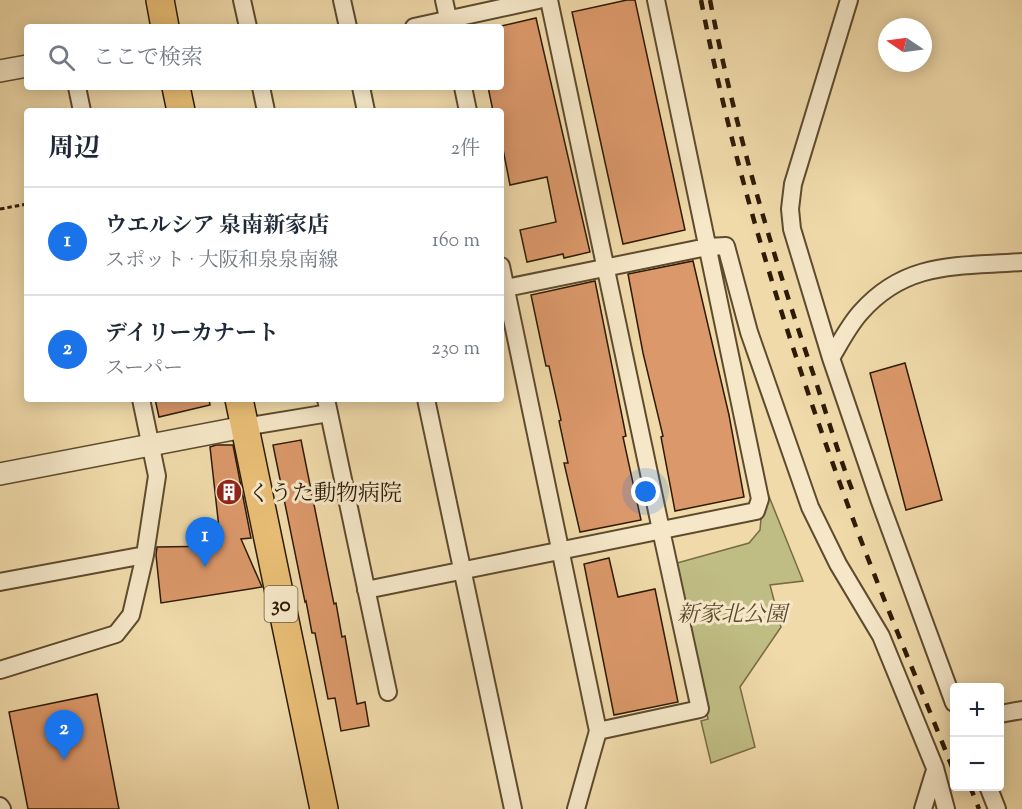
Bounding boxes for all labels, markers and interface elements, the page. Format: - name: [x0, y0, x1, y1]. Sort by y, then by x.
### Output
- north arrow: [878, 18, 932, 72]
- search box: [24, 24, 504, 90]
- icon: search: [45, 41, 78, 74]
- text: ここで検索: [93, 43, 203, 75]
- text: 周辺: [48, 131, 100, 168]
- text: 2件: [451, 135, 480, 164]
- text: ウエルシア 泉南新家店: [105, 211, 329, 243]
- text: 1: [64, 227, 71, 256]
- text: 160 m: [432, 227, 480, 256]
- text: スポット · 大阪和泉泉南線: [105, 247, 339, 276]
- text: デイリーカナート: [105, 319, 279, 351]
- text: 2: [63, 335, 72, 364]
- text: 230 m: [431, 335, 480, 364]
- text: スーパー: [105, 355, 183, 384]
- building icon: くうた動物病院: [214, 477, 244, 507]
- your location: [631, 477, 660, 506]
- place label: くうた動物病院: [248, 479, 402, 511]
- pin: 1: [186, 518, 224, 567]
- road number: 30: [264, 586, 298, 622]
- park label: 新家北公園: [677, 600, 790, 632]
- map controls: [950, 683, 1004, 791]
- button: +: [950, 683, 1004, 737]
- pin: 2: [44, 710, 84, 760]
- button: −: [950, 737, 1004, 791]

